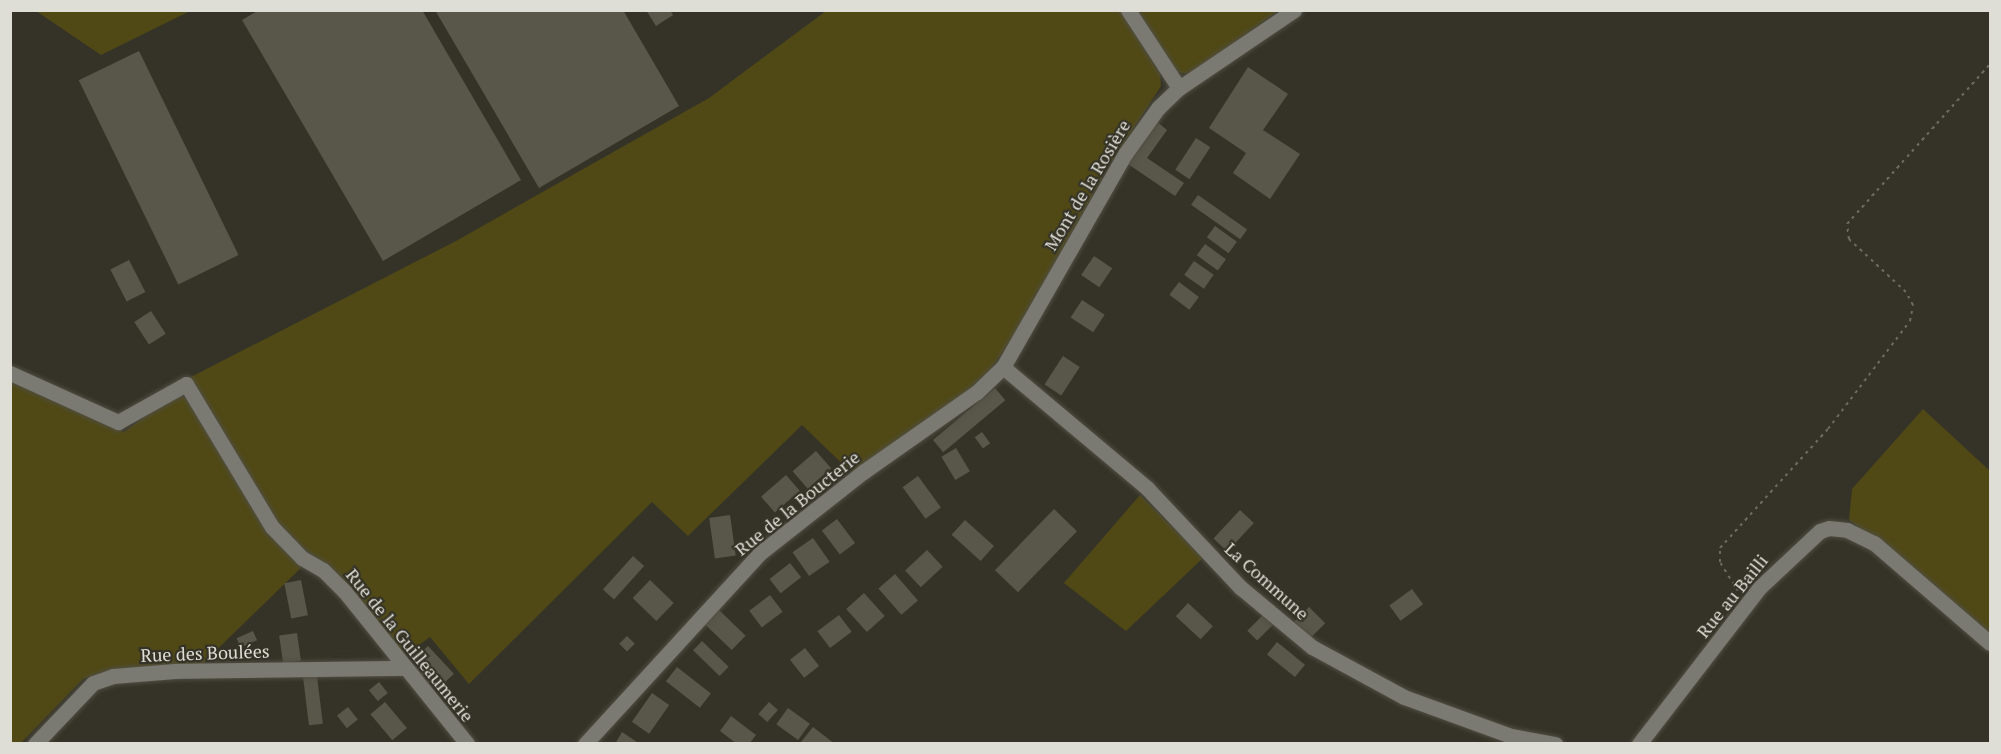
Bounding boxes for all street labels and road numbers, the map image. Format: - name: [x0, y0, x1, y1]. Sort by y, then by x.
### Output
- street label: Mont de la Rosière: [1039, 116, 1135, 254]
- street label: Rue de la Boucterie: [730, 446, 864, 560]
- street label: La Commune: [1221, 538, 1313, 624]
- street label: Rue au Bailli: [1692, 550, 1772, 642]
- street label: Rue de la Guilleaumerie: [342, 564, 478, 726]
- street label: Rue des Boulées: [140, 640, 270, 666]

